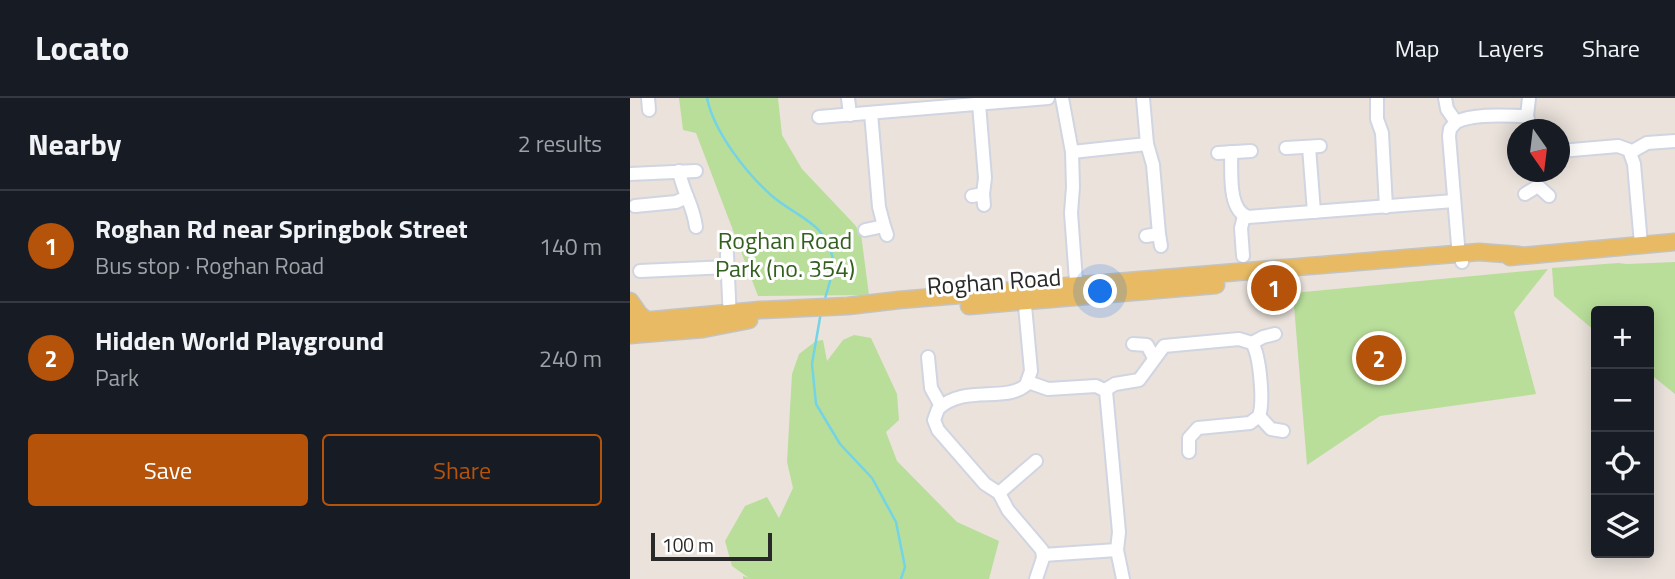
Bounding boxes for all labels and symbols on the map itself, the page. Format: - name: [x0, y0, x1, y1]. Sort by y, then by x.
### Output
- north arrow: [1507, 119, 1570, 182]
- park label: Roghan Road Park (no. 354): [715, 222, 855, 286]
- street label: Roghan Road: [926, 258, 1062, 304]
- pin: 1: [1251, 262, 1297, 314]
- your location: [1083, 274, 1117, 308]
- pin: 2: [1356, 332, 1402, 384]
- scale bar: [651, 530, 772, 562]

